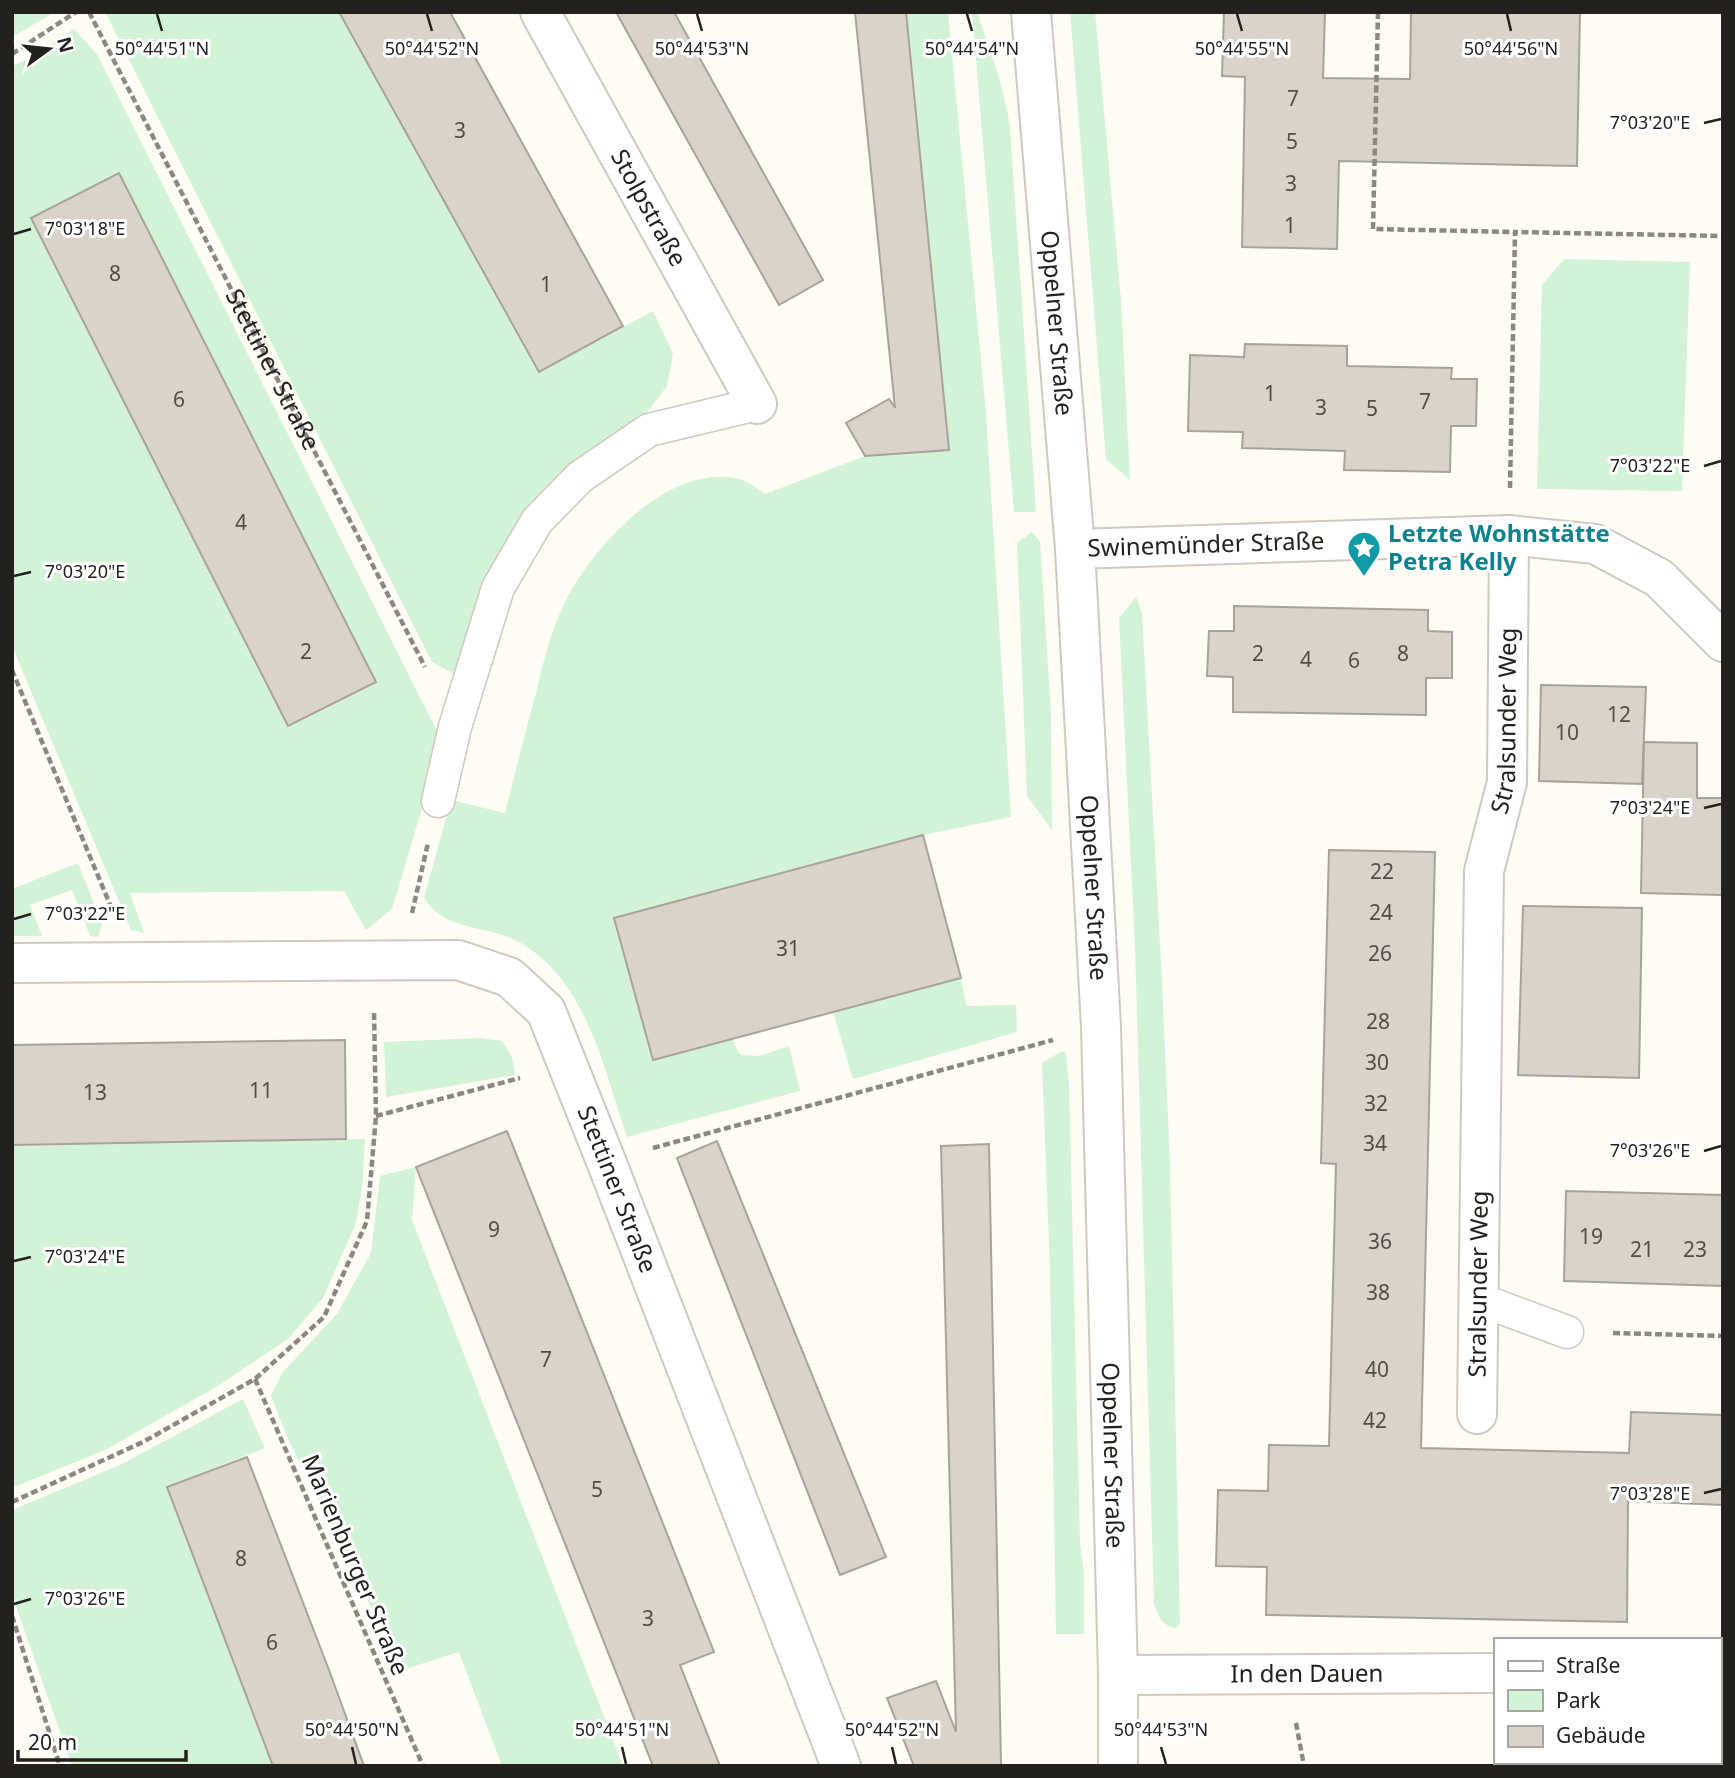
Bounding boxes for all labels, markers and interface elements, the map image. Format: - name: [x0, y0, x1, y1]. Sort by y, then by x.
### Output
- north arrow: [14, 14, 84, 84]
- text: N: [51, 34, 80, 55]
- text: 50°44'51"N: [115, 36, 209, 60]
- text: 50°44'52"N: [385, 36, 479, 60]
- text: 50°44'53"N: [655, 36, 749, 60]
- text: 50°44'54"N: [925, 36, 1019, 60]
- text: 50°44'55"N: [1195, 36, 1289, 60]
- text: 50°44'56"N: [1464, 36, 1558, 60]
- house number: 7: [1287, 84, 1299, 112]
- text: 7°03'20"E: [1610, 110, 1690, 134]
- house number: 3: [454, 116, 466, 144]
- house number: 5: [1286, 127, 1298, 155]
- street label: Stolpstraße: [604, 143, 696, 272]
- house number: 3: [1285, 169, 1297, 197]
- house number: 1: [1284, 211, 1296, 239]
- text: 7°03'18"E: [45, 216, 125, 240]
- street label: Oppelner Straße: [1034, 229, 1082, 417]
- house number: 8: [109, 259, 121, 287]
- house number: 1: [540, 270, 552, 298]
- street label: Stettiner Straße: [219, 283, 329, 455]
- house number: 1: [1264, 379, 1276, 407]
- house number: 6: [173, 385, 185, 413]
- house number: 7: [1419, 387, 1431, 415]
- house number: 3: [1315, 393, 1327, 421]
- house number: 5: [1366, 394, 1378, 422]
- text: 7°03'22"E: [1610, 453, 1690, 477]
- house number: 4: [235, 508, 247, 536]
- place label: Letzte Wohnstätte Petra Kelly: [1388, 516, 1610, 577]
- street label: Swinemünder Straße: [1087, 523, 1325, 564]
- place icon: Letzte Wohnstätte Petra Kelly: [1345, 529, 1383, 578]
- text: 7°03'20"E: [45, 559, 125, 583]
- street label: Stralsunder Weg: [1481, 627, 1523, 817]
- house number: 2: [300, 637, 312, 665]
- house number: 2: [1252, 639, 1264, 667]
- house number: 8: [1397, 639, 1409, 667]
- house number: 4: [1300, 645, 1312, 673]
- house number: 6: [1348, 646, 1360, 674]
- house number: 12: [1607, 700, 1631, 728]
- house number: 10: [1555, 718, 1579, 746]
- street label: Oppelner Straße: [1073, 794, 1116, 981]
- text: 7°03'24"E: [1610, 795, 1690, 819]
- house number: 22: [1370, 857, 1394, 885]
- house number: 24: [1369, 898, 1393, 926]
- text: 7°03'22"E: [45, 901, 125, 925]
- house number: 31: [776, 934, 800, 962]
- house number: 26: [1368, 939, 1392, 967]
- house number: 28: [1366, 1007, 1390, 1035]
- house number: 30: [1365, 1048, 1389, 1076]
- house number: 11: [249, 1076, 273, 1104]
- house number: 13: [83, 1078, 107, 1106]
- house number: 32: [1364, 1089, 1388, 1117]
- street label: Stettiner Straße: [571, 1100, 666, 1277]
- house number: 34: [1363, 1129, 1387, 1157]
- text: 7°03'26"E: [1610, 1138, 1690, 1162]
- street label: Stralsunder Weg: [1459, 1190, 1495, 1378]
- house number: 9: [488, 1215, 500, 1243]
- house number: 19: [1579, 1222, 1603, 1250]
- house number: 36: [1368, 1227, 1392, 1255]
- house number: 21: [1630, 1235, 1654, 1263]
- house number: 23: [1683, 1235, 1707, 1263]
- text: 7°03'24"E: [45, 1244, 125, 1268]
- house number: 38: [1366, 1278, 1390, 1306]
- house number: 7: [540, 1345, 552, 1373]
- house number: 40: [1365, 1355, 1389, 1383]
- street label: Oppelner Straße: [1095, 1362, 1133, 1549]
- house number: 42: [1363, 1406, 1387, 1434]
- street label: Marienburger Straße: [295, 1449, 418, 1680]
- house number: 5: [591, 1475, 603, 1503]
- text: 7°03'28"E: [1610, 1481, 1690, 1505]
- house number: 8: [235, 1544, 247, 1572]
- text: 7°03'26"E: [45, 1586, 125, 1610]
- house number: 3: [642, 1604, 654, 1632]
- house number: 6: [266, 1628, 278, 1656]
- legend: [1494, 1638, 1721, 1764]
- text: Straße: [1556, 1651, 1620, 1679]
- street label: In den Dauen: [1230, 1656, 1384, 1689]
- text: Park: [1556, 1686, 1601, 1714]
- text: 50°44'50"N: [305, 1717, 399, 1741]
- text: 50°44'51"N: [575, 1717, 669, 1741]
- text: 50°44'52"N: [845, 1717, 939, 1741]
- text: 50°44'53"N: [1114, 1717, 1208, 1741]
- scale bar: [18, 1718, 186, 1762]
- text: Gebäude: [1556, 1721, 1646, 1749]
- text: 20 m: [28, 1728, 77, 1756]

